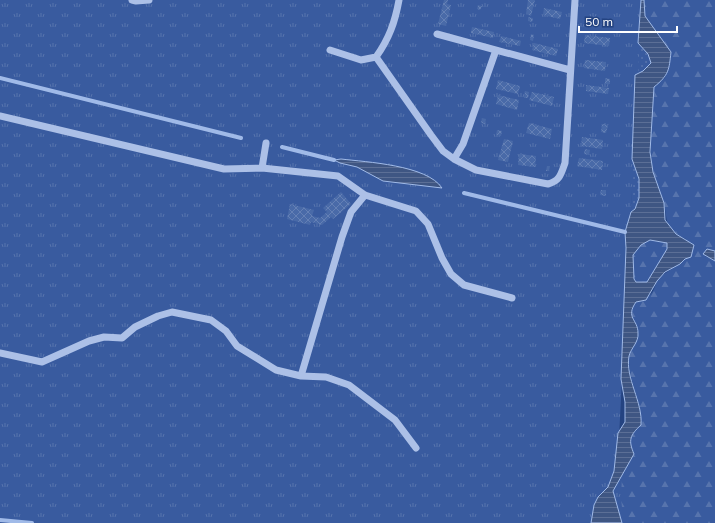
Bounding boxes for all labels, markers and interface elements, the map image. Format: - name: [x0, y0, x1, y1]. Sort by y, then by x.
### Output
- scale bar: [579, 8, 677, 34]
- text: 50 m: [585, 14, 613, 29]

